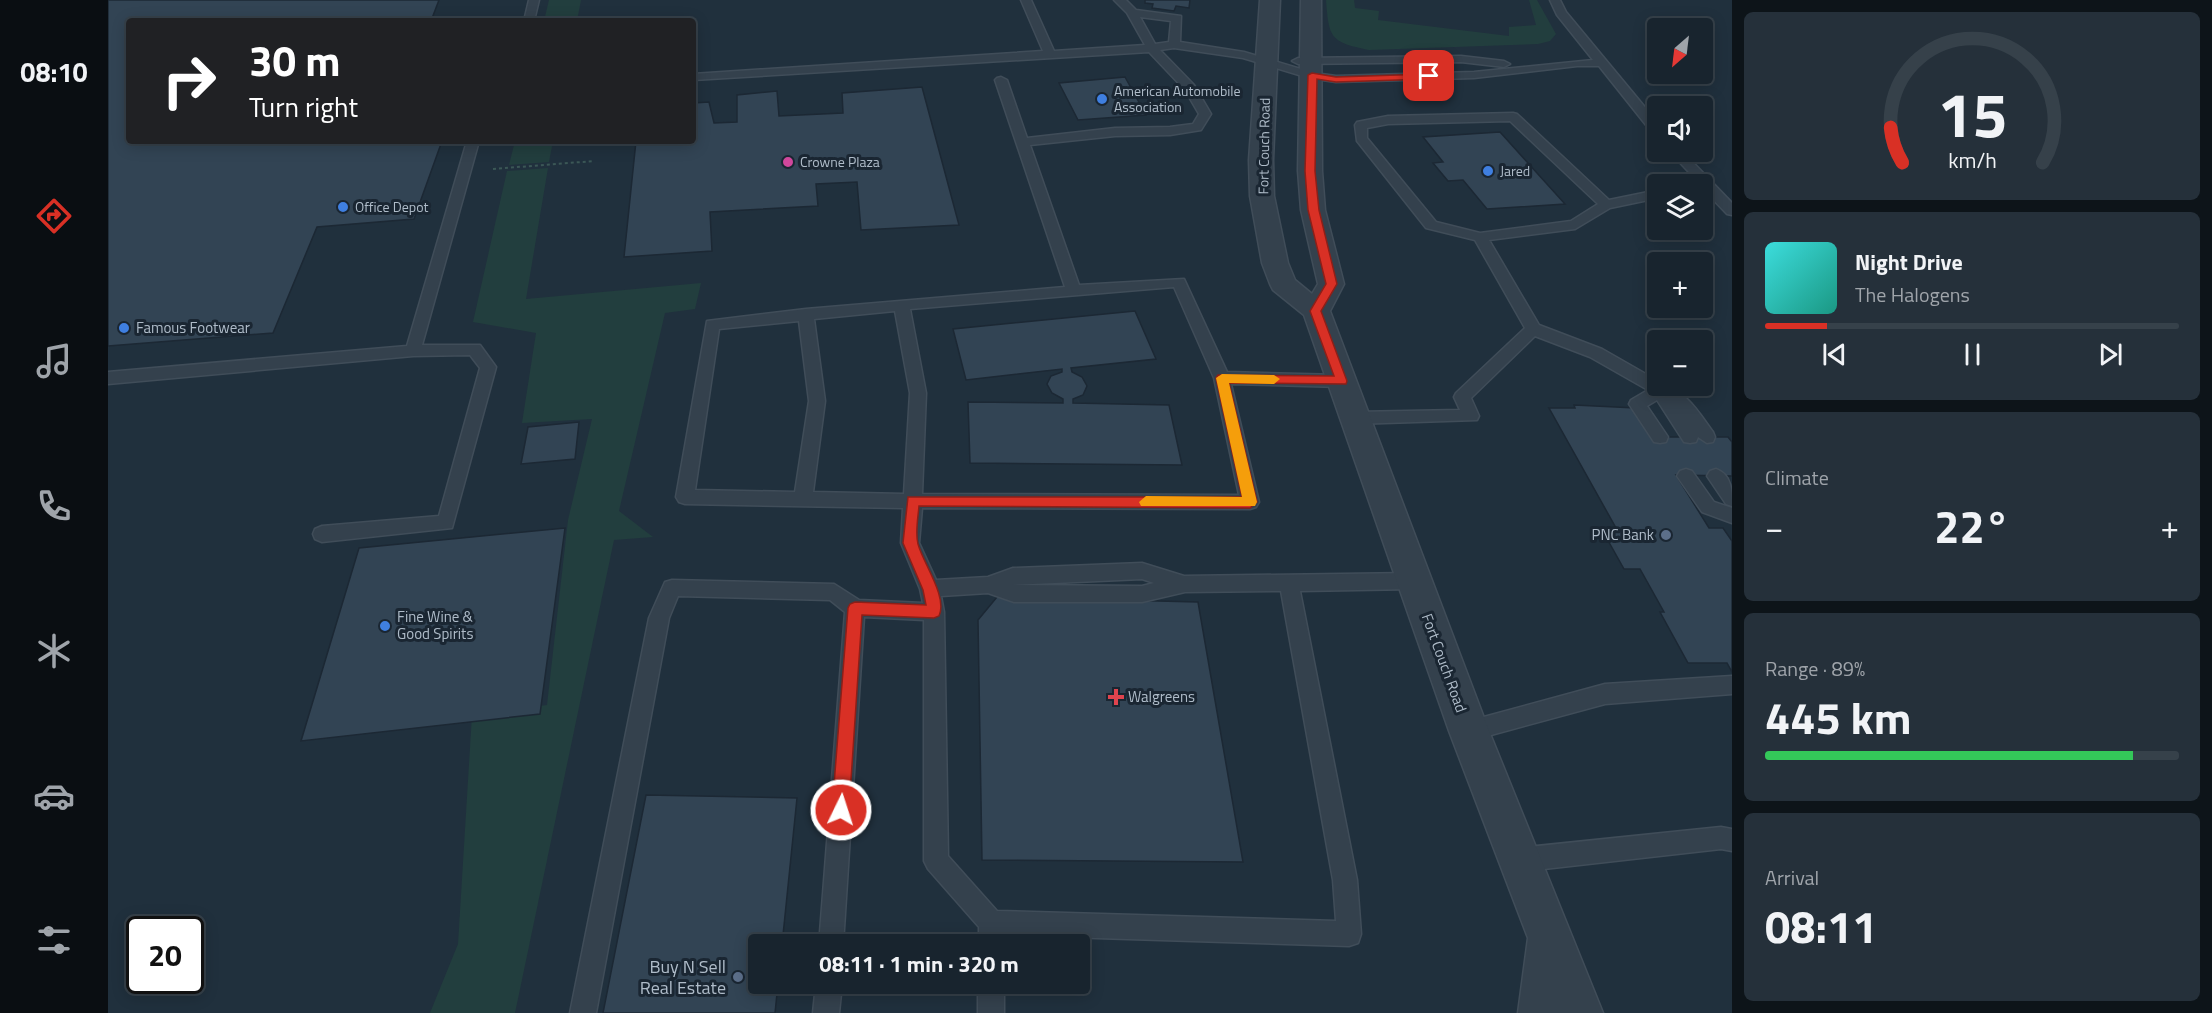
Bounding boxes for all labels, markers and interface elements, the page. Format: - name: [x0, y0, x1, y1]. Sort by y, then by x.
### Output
- north arrow: [1647, 18, 1713, 84]
- map controls: [1647, 18, 1713, 396]
- text: 30 m: [249, 28, 341, 92]
- icon: right: [150, 42, 228, 120]
- pin: [1403, 50, 1454, 101]
- text: 08:10: [20, 51, 88, 92]
- icon: arrive: [1412, 59, 1445, 92]
- text: 15: [1937, 66, 2007, 161]
- place label: American Automobile Association: [1114, 80, 1241, 117]
- text: Turn right: [249, 86, 358, 127]
- marker: American Automobile Association: [1095, 92, 1109, 106]
- button: sound: [1647, 96, 1713, 162]
- street label: Fort Couch Road: [1252, 97, 1275, 194]
- text: km/h: [1948, 144, 1996, 176]
- place label: Crowne Plaza: [800, 151, 880, 172]
- marker: Crowne Plaza: [781, 155, 795, 169]
- place label: Jared: [1500, 160, 1530, 181]
- marker: Jared: [1481, 164, 1495, 178]
- button: layers: [1647, 174, 1713, 240]
- icon: directions: [33, 195, 75, 237]
- place label: Office Depot: [355, 196, 429, 217]
- marker: Office Depot: [336, 200, 350, 214]
- text: Night Drive: [1855, 245, 1963, 279]
- button: +: [1647, 252, 1713, 318]
- text: The Halogens: [1855, 279, 1970, 310]
- place label: Famous Footwear: [136, 316, 250, 339]
- marker: Famous Footwear: [117, 321, 131, 335]
- button: −: [1647, 330, 1713, 396]
- icon: previous: [1818, 338, 1851, 371]
- icon: pause: [1956, 338, 1989, 371]
- icon: next: [2094, 338, 2127, 371]
- icon: music: [33, 340, 75, 382]
- text: Climate: [1765, 462, 1829, 493]
- icon: phone: [33, 485, 75, 527]
- text: 22°: [1934, 492, 2010, 560]
- text: −: [1765, 502, 1783, 552]
- text: +: [2161, 502, 2179, 552]
- place label: PNC Bank: [1592, 523, 1654, 546]
- marker: PNC Bank: [1659, 528, 1673, 542]
- place label: Fine Wine & Good Spirits: [397, 605, 474, 645]
- street label: Fort Couch Road: [1416, 610, 1473, 715]
- marker: Fine Wine & Good Spirits: [378, 619, 392, 633]
- icon: climate: [33, 630, 75, 672]
- text: Range · 89%: [1765, 653, 1865, 684]
- text: 445 km: [1765, 683, 1911, 751]
- place label: Walgreens: [1128, 685, 1195, 708]
- marker: Walgreens: [1109, 690, 1123, 704]
- icon: car: [33, 775, 75, 817]
- position arrow: [809, 778, 873, 842]
- text: Arrival: [1765, 862, 1819, 893]
- text: 08:11: [1765, 892, 1877, 960]
- speed limit sign: 20: [126, 916, 204, 994]
- icon: filters: [33, 919, 75, 961]
- text: 08:11 · 1 min · 320 m: [819, 947, 1019, 981]
- place label: Buy N Sell Real Estate: [640, 953, 726, 1001]
- marker: Buy N Sell Real Estate: [731, 970, 745, 984]

